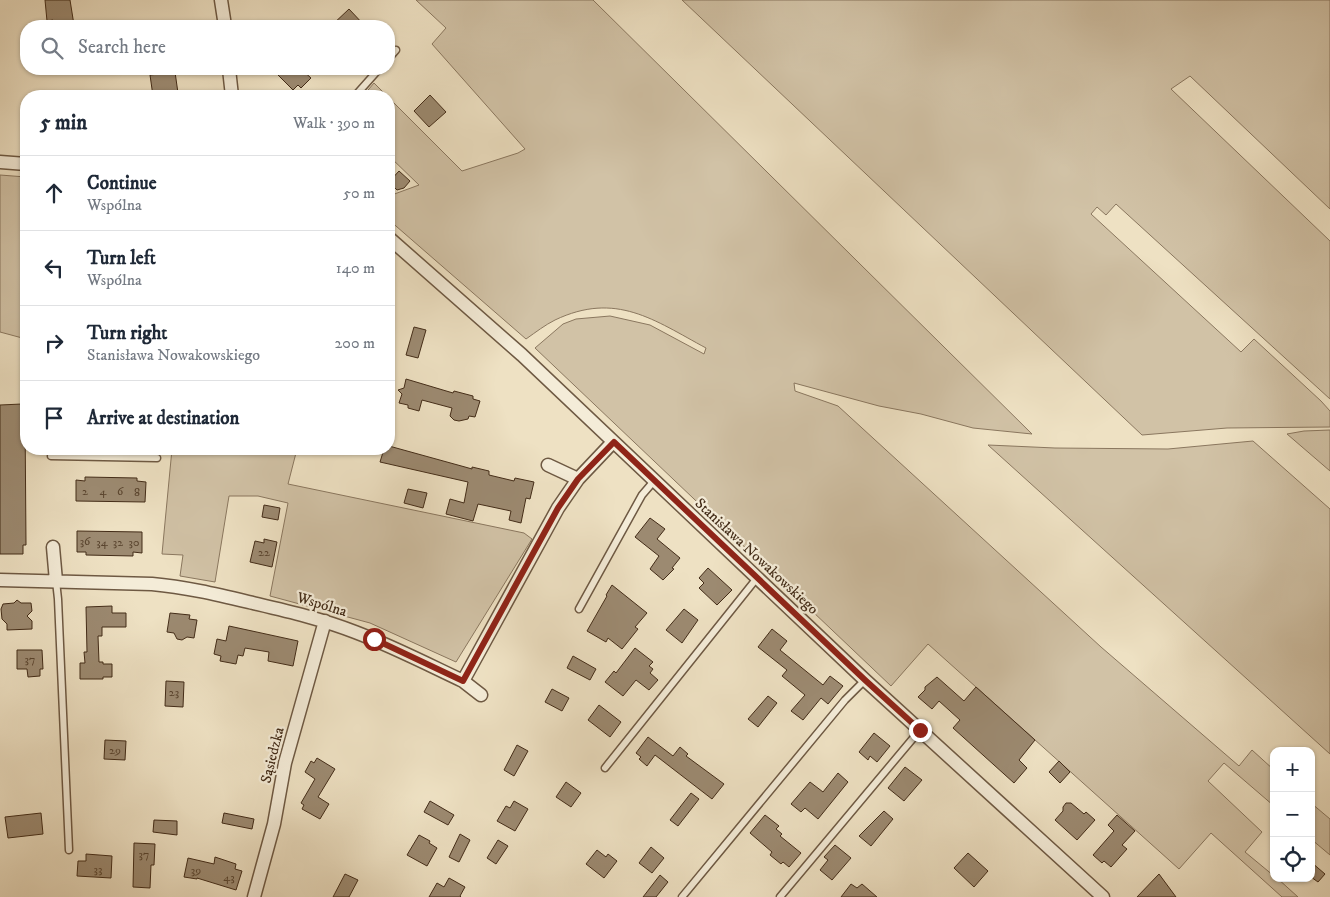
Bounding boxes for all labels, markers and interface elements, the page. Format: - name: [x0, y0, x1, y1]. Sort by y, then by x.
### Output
- search box: [20, 20, 395, 75]
- icon: search: [38, 34, 66, 62]
- text: Search here: [78, 36, 166, 59]
- text: 5 min: [40, 110, 87, 136]
- text: Walk · 390 m: [293, 113, 375, 133]
- text: Continue: [87, 172, 157, 195]
- icon: ahead: [40, 179, 68, 207]
- text: 50 m: [343, 183, 375, 203]
- text: Wspólna: [87, 195, 142, 215]
- text: Turn left: [87, 247, 156, 270]
- icon: left: [40, 254, 68, 282]
- text: 140 m: [336, 258, 375, 278]
- text: Wspólna: [87, 270, 142, 290]
- text: Turn right: [87, 322, 167, 345]
- icon: right: [40, 329, 68, 357]
- text: 200 m: [334, 333, 375, 353]
- text: Stanisława Nowakowskiego: [87, 345, 260, 365]
- icon: arrive: [40, 404, 68, 432]
- text: Arrive at destination: [87, 407, 239, 430]
- house number: 2: [82, 484, 88, 499]
- house number: 4: [100, 484, 108, 499]
- house number: 6: [117, 484, 124, 499]
- house number: 8: [134, 485, 140, 500]
- street label: Stanisława Nowakowskiego: [691, 494, 822, 619]
- house number: 36: [80, 534, 91, 549]
- house number: 34: [96, 535, 109, 550]
- house number: 32: [113, 535, 123, 550]
- house number: 30: [129, 535, 139, 550]
- house number: 22: [258, 545, 270, 560]
- street label: Wspólna: [294, 588, 350, 621]
- route start: [363, 628, 386, 651]
- house number: 37: [25, 652, 35, 667]
- house number: 23: [169, 685, 179, 700]
- route end: [909, 719, 932, 742]
- street label: Sąsiedzka: [256, 725, 289, 785]
- house number: 29: [109, 743, 121, 758]
- map controls: [1270, 747, 1315, 882]
- button: +: [1270, 747, 1315, 792]
- button: −: [1270, 792, 1315, 837]
- button: locate: [1270, 837, 1315, 882]
- house number: 37: [139, 847, 149, 862]
- house number: 33: [94, 862, 102, 877]
- house number: 39: [191, 863, 201, 878]
- house number: 43: [223, 870, 235, 885]

